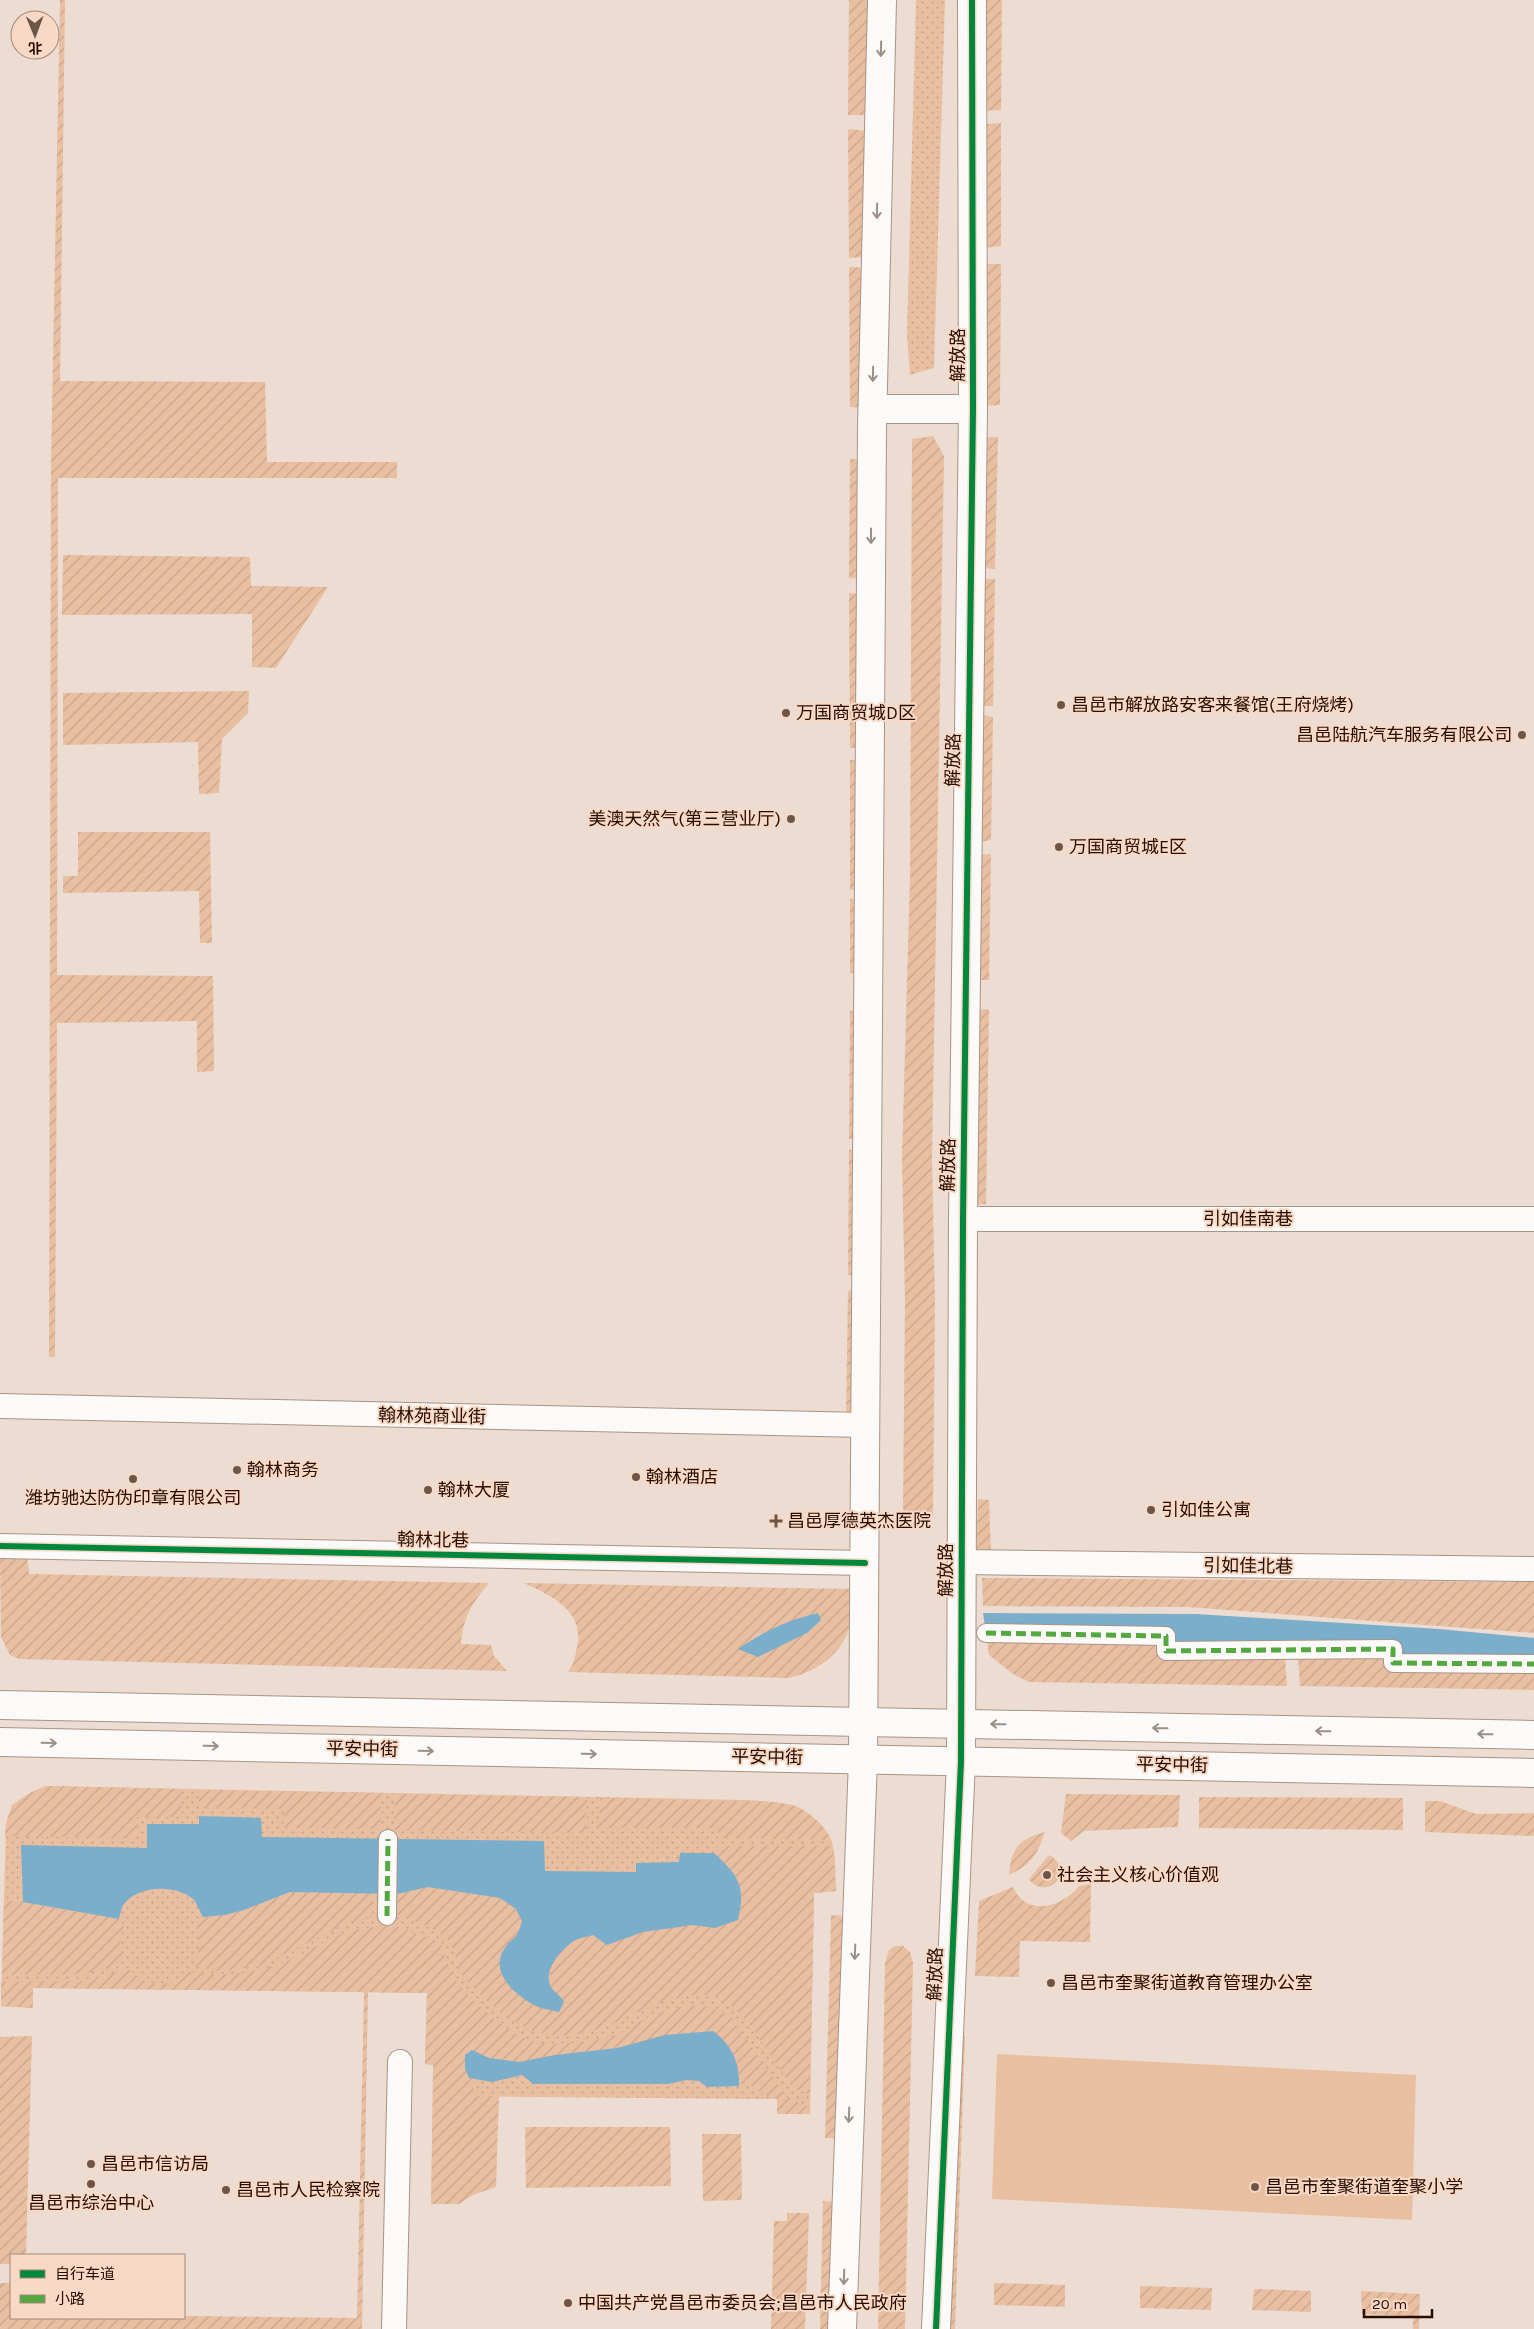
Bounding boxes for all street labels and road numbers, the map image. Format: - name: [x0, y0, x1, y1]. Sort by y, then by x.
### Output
- street label: 解放路: [947, 328, 969, 382]
- street label: 解放路: [942, 733, 964, 787]
- street label: 解放路: [937, 1138, 959, 1192]
- street label: 引如佳南巷: [1203, 1208, 1293, 1230]
- street label: 翰林苑商业街: [378, 1404, 486, 1428]
- street label: 翰林北巷: [397, 1528, 469, 1552]
- street label: 解放路: [935, 1543, 957, 1597]
- street label: 引如佳北巷: [1203, 1554, 1293, 1578]
- street label: 平安中街: [326, 1737, 398, 1761]
- street label: 平安中街: [731, 1745, 803, 1769]
- street label: 平安中街: [1136, 1753, 1208, 1777]
- street label: 解放路: [923, 1947, 947, 2001]

